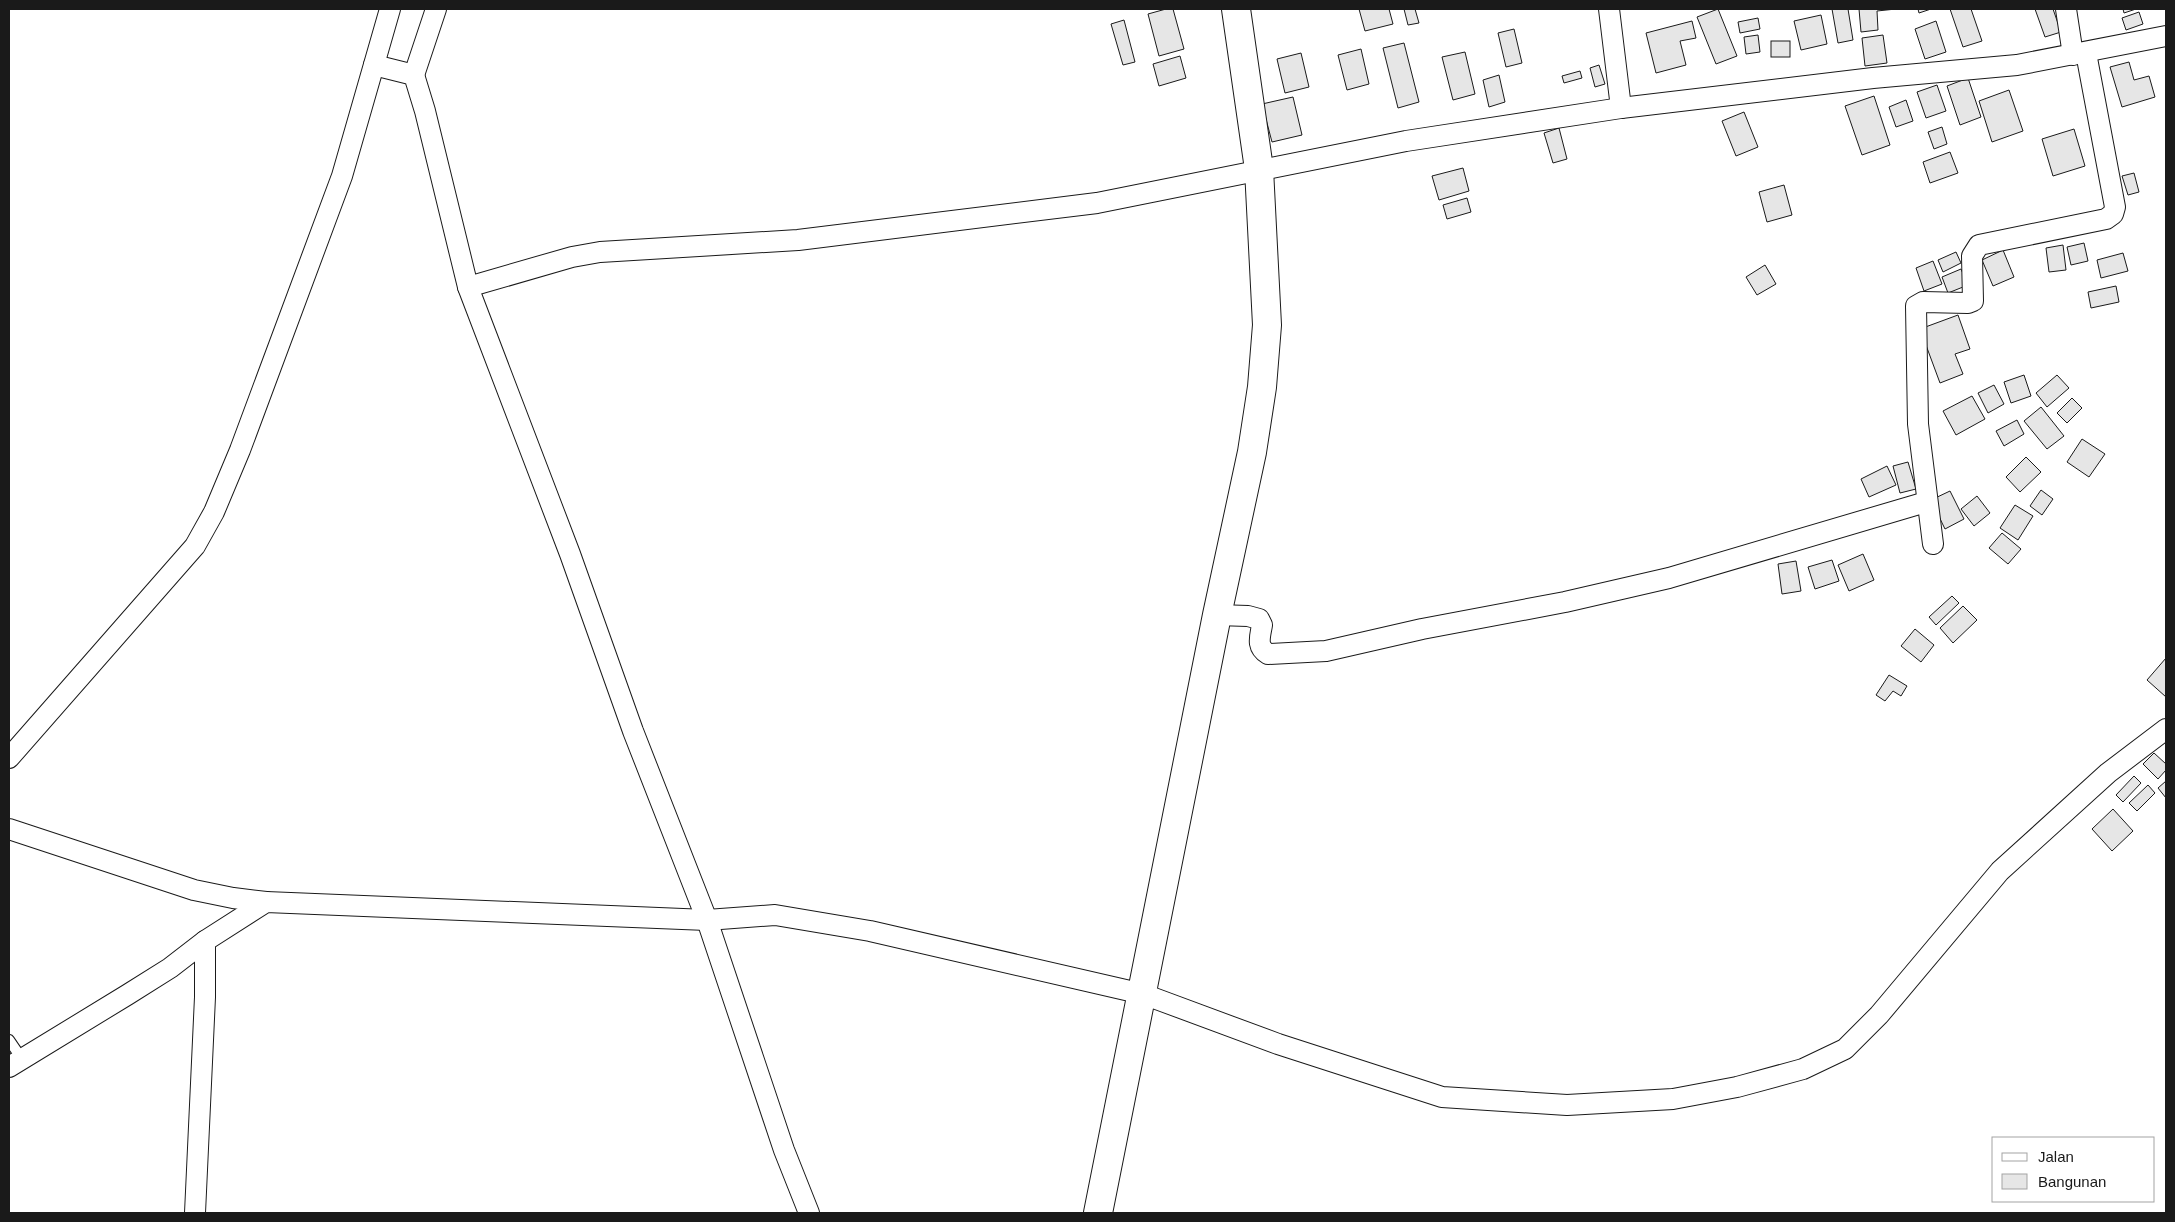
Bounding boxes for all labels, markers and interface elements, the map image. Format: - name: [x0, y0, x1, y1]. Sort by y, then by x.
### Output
- legend: [1992, 1137, 2155, 1202]
- text: Jalan: [2038, 1148, 2074, 1165]
- text: Bangunan: [2038, 1173, 2106, 1190]

